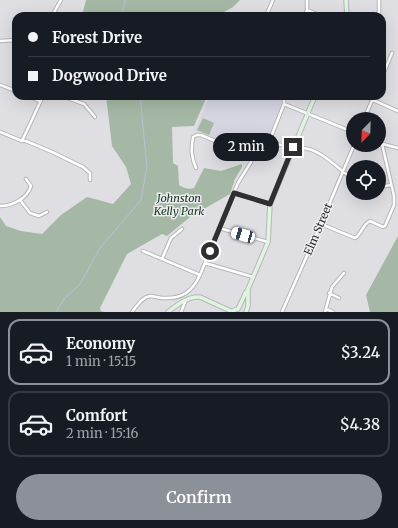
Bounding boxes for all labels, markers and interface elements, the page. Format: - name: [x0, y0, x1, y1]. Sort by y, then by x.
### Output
- text: Forest Drive: [52, 28, 142, 47]
- text: Dogwood Drive: [52, 66, 167, 85]
- north arrow: [346, 112, 386, 152]
- map controls: [346, 112, 386, 200]
- callout: 2 min: [213, 133, 279, 161]
- text: 2 min: [228, 138, 264, 155]
- route end: [284, 138, 302, 156]
- button: locate: [346, 160, 386, 200]
- park label: Johnston Kelly Park: [153, 191, 204, 218]
- street label: Elm Street: [301, 200, 336, 257]
- car: [230, 226, 256, 244]
- route start: [201, 242, 219, 260]
- icon: car: [18, 334, 54, 370]
- text: Economy: [66, 334, 135, 353]
- text: $3.24: [341, 343, 380, 362]
- text: 1 min · 15:15: [66, 353, 136, 370]
- icon: car: [18, 406, 54, 442]
- text: Comfort: [66, 406, 127, 425]
- text: $4.38: [340, 415, 380, 434]
- text: 2 min · 15:16: [66, 425, 138, 442]
- button: Confirm: [16, 474, 382, 520]

